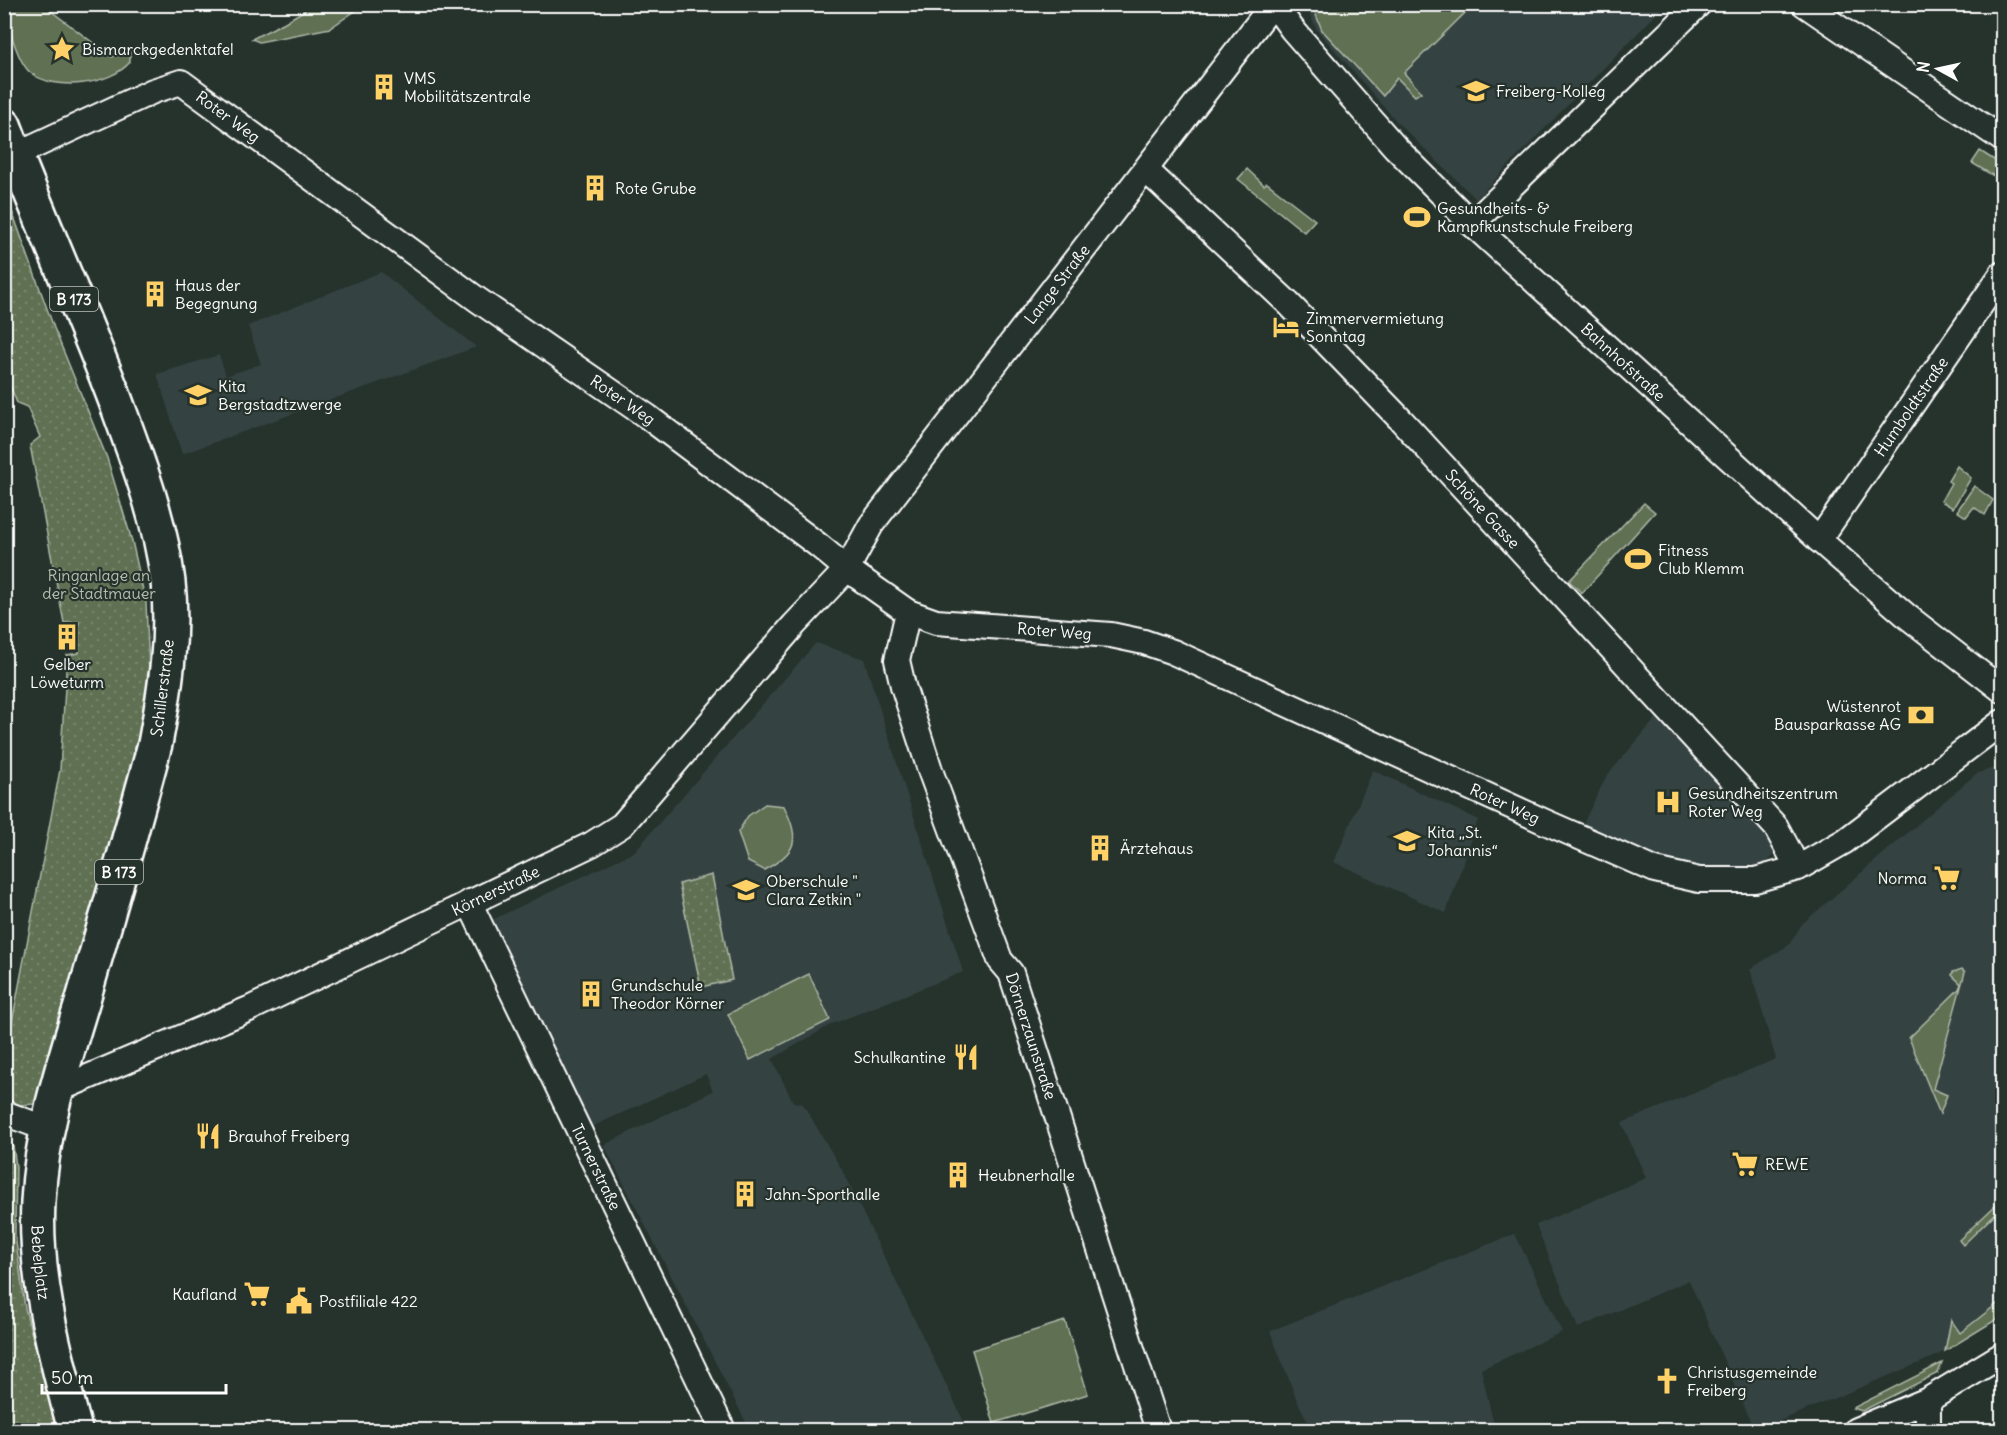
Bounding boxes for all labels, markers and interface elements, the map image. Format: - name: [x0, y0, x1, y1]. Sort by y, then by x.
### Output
- place icon: Bismarckgedenktafel: [47, 34, 77, 64]
- place label: Bismarckgedenktafel: [82, 39, 234, 59]
- north arrow: [1908, 39, 1968, 99]
- text: N: [1912, 60, 1934, 74]
- place label: VMS Mobilitätszentrale: [404, 68, 531, 106]
- building icon: VMS Mobilitätszentrale: [369, 72, 399, 102]
- school or university icon: Freiberg-Kolleg: [1461, 76, 1491, 106]
- place label: Freiberg-Kolleg: [1496, 81, 1606, 101]
- street label: Roter Weg: [192, 86, 264, 147]
- building icon: Rote Grube: [580, 173, 610, 203]
- place label: Rote Grube: [615, 178, 696, 198]
- place label: Gesundheits- & Kampfkunstschule Freiberg: [1437, 198, 1633, 236]
- sports icon: Gesundheits- & Kampfkunstschule Freiberg: [1402, 202, 1432, 232]
- street label: Lange Straße: [1020, 240, 1094, 328]
- place label: Haus der Begegnung: [175, 275, 257, 313]
- building icon: Haus der Begegnung: [140, 279, 170, 309]
- road number: B 173: [50, 287, 98, 311]
- place label: Zimmervermietung Sonntag: [1306, 308, 1444, 346]
- hotel icon: Zimmervermietung Sonntag: [1271, 312, 1301, 342]
- street label: Bahnhofstraße: [1577, 318, 1670, 405]
- street label: Humboldtstraße: [1870, 353, 1952, 460]
- street label: Roter Weg: [587, 370, 660, 429]
- place label: Kita Bergstadtzwerge: [218, 376, 342, 414]
- school or university icon: Kita Bergstadtzwerge: [183, 380, 213, 410]
- street label: Schöne Gasse: [1441, 465, 1524, 553]
- place label: Fitness Club Klemm: [1658, 540, 1744, 578]
- sports icon: Fitness Club Klemm: [1623, 544, 1653, 574]
- park label: Ringanlage an der Stadtmauer: [42, 565, 156, 603]
- street label: Roter Weg: [1016, 618, 1092, 644]
- building icon: Gelber Löweturm: [52, 622, 82, 652]
- street label: Schillerstraße: [146, 638, 178, 738]
- place label: Gelber Löweturm: [30, 654, 104, 692]
- place label: Wüstenrot Bausparkasse AG: [1774, 696, 1902, 734]
- bank icon: Wüstenrot Bausparkasse AG: [1906, 700, 1936, 730]
- street label: Roter Weg: [1467, 779, 1543, 828]
- place label: Gesundheitszentrum Roter Weg: [1688, 783, 1838, 821]
- hospital icon: Gesundheitszentrum Roter Weg: [1653, 787, 1683, 817]
- place label: Kita „St. Johannis“: [1427, 822, 1498, 860]
- school or university icon: Kita „St. Johannis“: [1392, 826, 1422, 856]
- building icon: Ärztehaus: [1085, 833, 1115, 863]
- place label: Ärztehaus: [1120, 838, 1193, 858]
- road number: B 173: [95, 860, 143, 884]
- street label: Körnerstraße: [448, 861, 543, 920]
- supermarket icon: Norma: [1932, 863, 1962, 893]
- place label: Norma: [1877, 868, 1927, 888]
- place label: Oberschule " Clara Zetkin ": [766, 871, 861, 909]
- school or university icon: Oberschule " Clara Zetkin ": [731, 875, 761, 905]
- street label: Dörnerzaunstraße: [1002, 970, 1061, 1102]
- place label: Grundschule Theodor Körner: [611, 975, 725, 1013]
- building icon: Grundschule Theodor Körner: [576, 979, 606, 1009]
- restaurant icon: Schulkantine: [951, 1042, 981, 1072]
- place label: Schulkantine: [854, 1047, 946, 1067]
- restaurant icon: Brauhof Freiberg: [193, 1121, 223, 1151]
- street label: Turnerstraße: [567, 1121, 626, 1213]
- place label: Brauhof Freiberg: [228, 1126, 350, 1146]
- supermarket icon: REWE: [1730, 1149, 1760, 1179]
- place label: REWE: [1765, 1154, 1809, 1174]
- building icon: Heubnerhalle: [943, 1160, 973, 1190]
- place label: Heubnerhalle: [978, 1165, 1075, 1185]
- building icon: Jahn-Sporthalle: [730, 1179, 760, 1209]
- place label: Jahn-Sporthalle: [765, 1184, 880, 1204]
- street label: Bebelplatz: [28, 1225, 55, 1302]
- supermarket icon: Kaufland: [242, 1279, 272, 1309]
- place label: Kaufland: [172, 1284, 237, 1304]
- public building icon: Postfiliale 422: [284, 1286, 314, 1316]
- place label: Postfiliale 422: [319, 1291, 418, 1311]
- scale bar: [42, 1357, 226, 1395]
- place label: Christusgemeinde Freiberg: [1687, 1362, 1817, 1400]
- text: 50 m: [51, 1366, 93, 1389]
- church icon: Christusgemeinde Freiberg: [1652, 1366, 1682, 1396]

